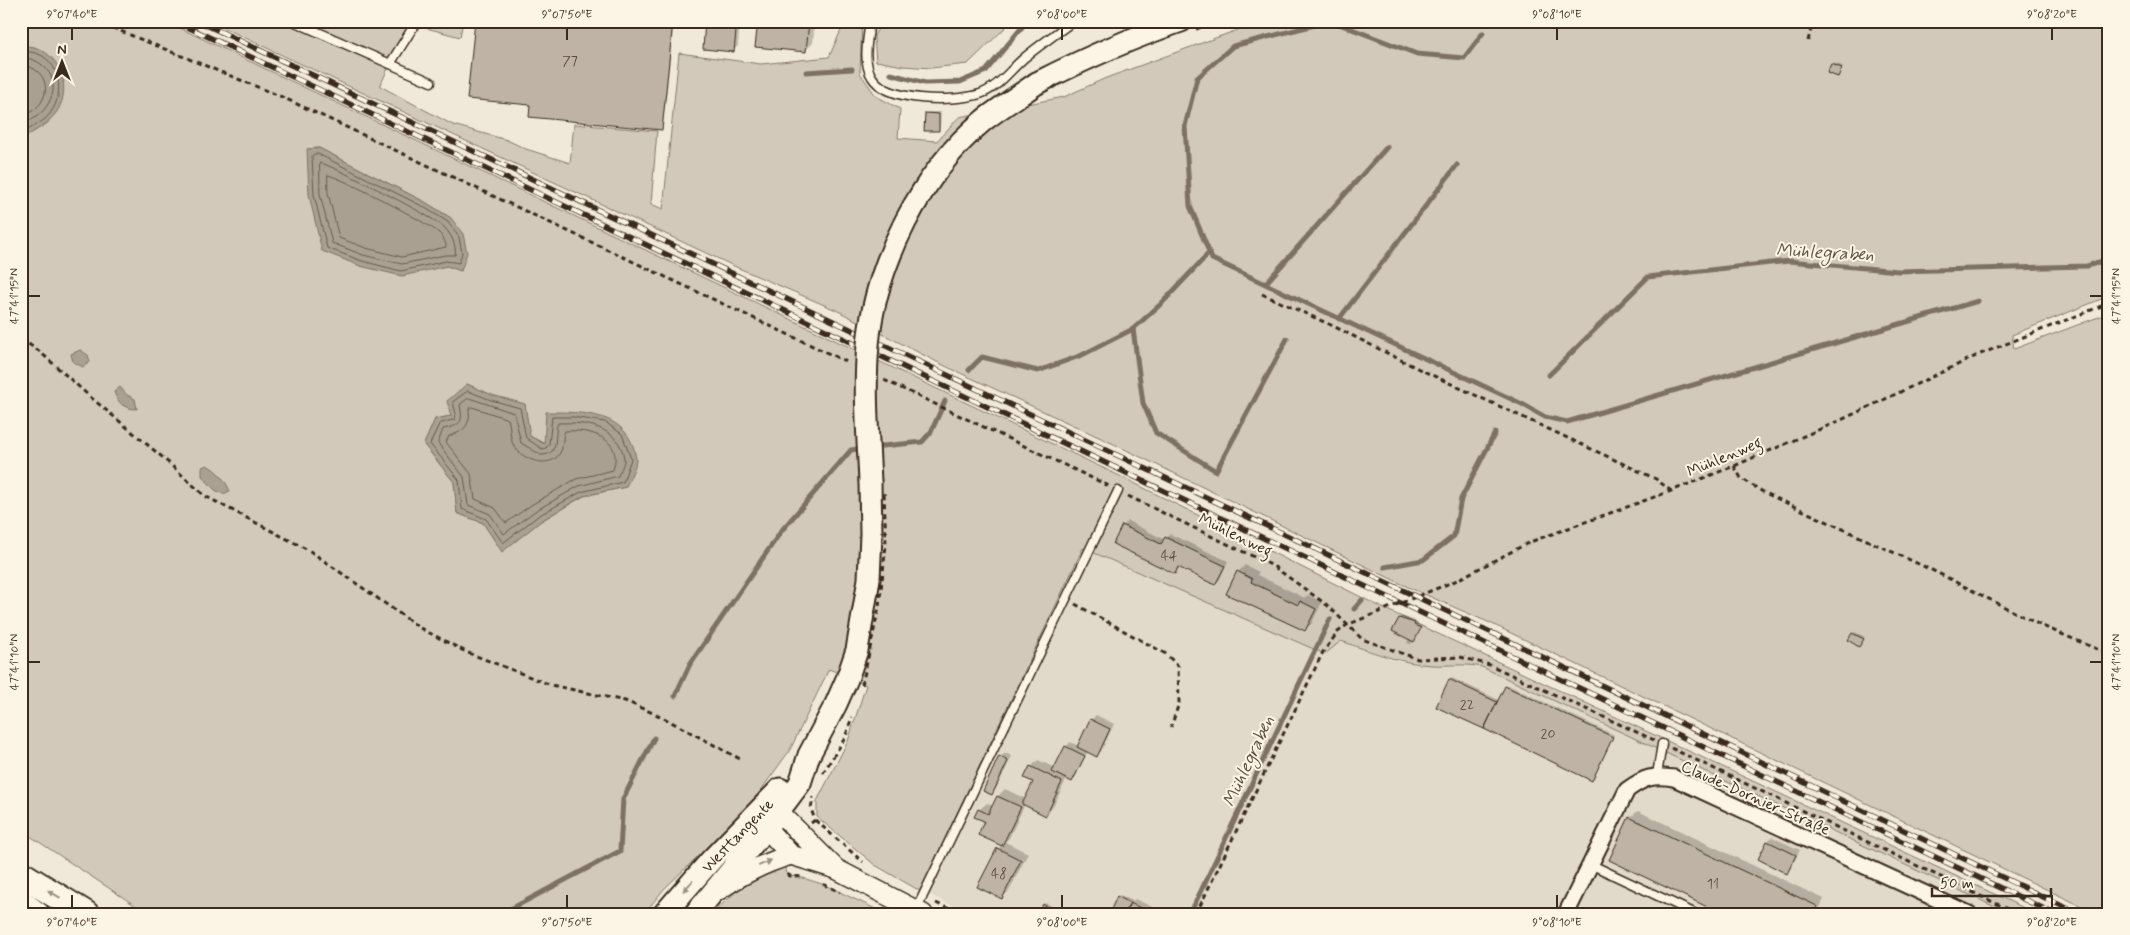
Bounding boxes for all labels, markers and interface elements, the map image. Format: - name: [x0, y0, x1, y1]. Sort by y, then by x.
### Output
- text: 9°07'40"E: [47, 7, 97, 23]
- text: 9°07'50"E: [542, 7, 592, 23]
- text: 9°08'00"E: [1037, 7, 1087, 23]
- text: 9°08'10"E: [1532, 7, 1582, 23]
- text: 9°08'20"E: [2027, 7, 2077, 23]
- north arrow: [38, 38, 88, 88]
- text: N: [57, 41, 67, 59]
- house number: 77: [562, 52, 578, 70]
- water label: Mühlegraben: [1775, 238, 1875, 270]
- text: 47°41'15"N: [7, 268, 23, 324]
- text: 47°41'15"N: [2109, 268, 2125, 324]
- street label: Mühlenweg: [1684, 432, 1766, 484]
- street label: Mühlenweg: [1195, 508, 1276, 563]
- house number: 44: [1161, 547, 1178, 565]
- text: 47°41'10"N: [7, 634, 23, 690]
- text: 47°41'10"N: [2109, 634, 2125, 690]
- house number: 22: [1460, 696, 1474, 714]
- water label: Mühlegraben: [1217, 712, 1282, 812]
- house number: 20: [1541, 725, 1555, 743]
- street label: Claude-Dornier-Straße: [1678, 756, 1833, 841]
- street label: Westtangente: [697, 794, 780, 878]
- one-way arrow: [758, 859, 772, 867]
- house number: 48: [991, 865, 1007, 883]
- scale bar: [1932, 865, 2051, 897]
- text: 50 m: [1940, 874, 1974, 894]
- house number: 11: [1707, 875, 1719, 893]
- one-way arrow: [682, 880, 694, 892]
- one-way arrow: [47, 889, 60, 898]
- text: 9°07'40"E: [47, 915, 97, 931]
- text: 9°07'50"E: [542, 915, 592, 931]
- text: 9°08'00"E: [1037, 915, 1087, 931]
- text: 9°08'10"E: [1532, 915, 1582, 931]
- text: 9°08'20"E: [2027, 915, 2077, 931]

